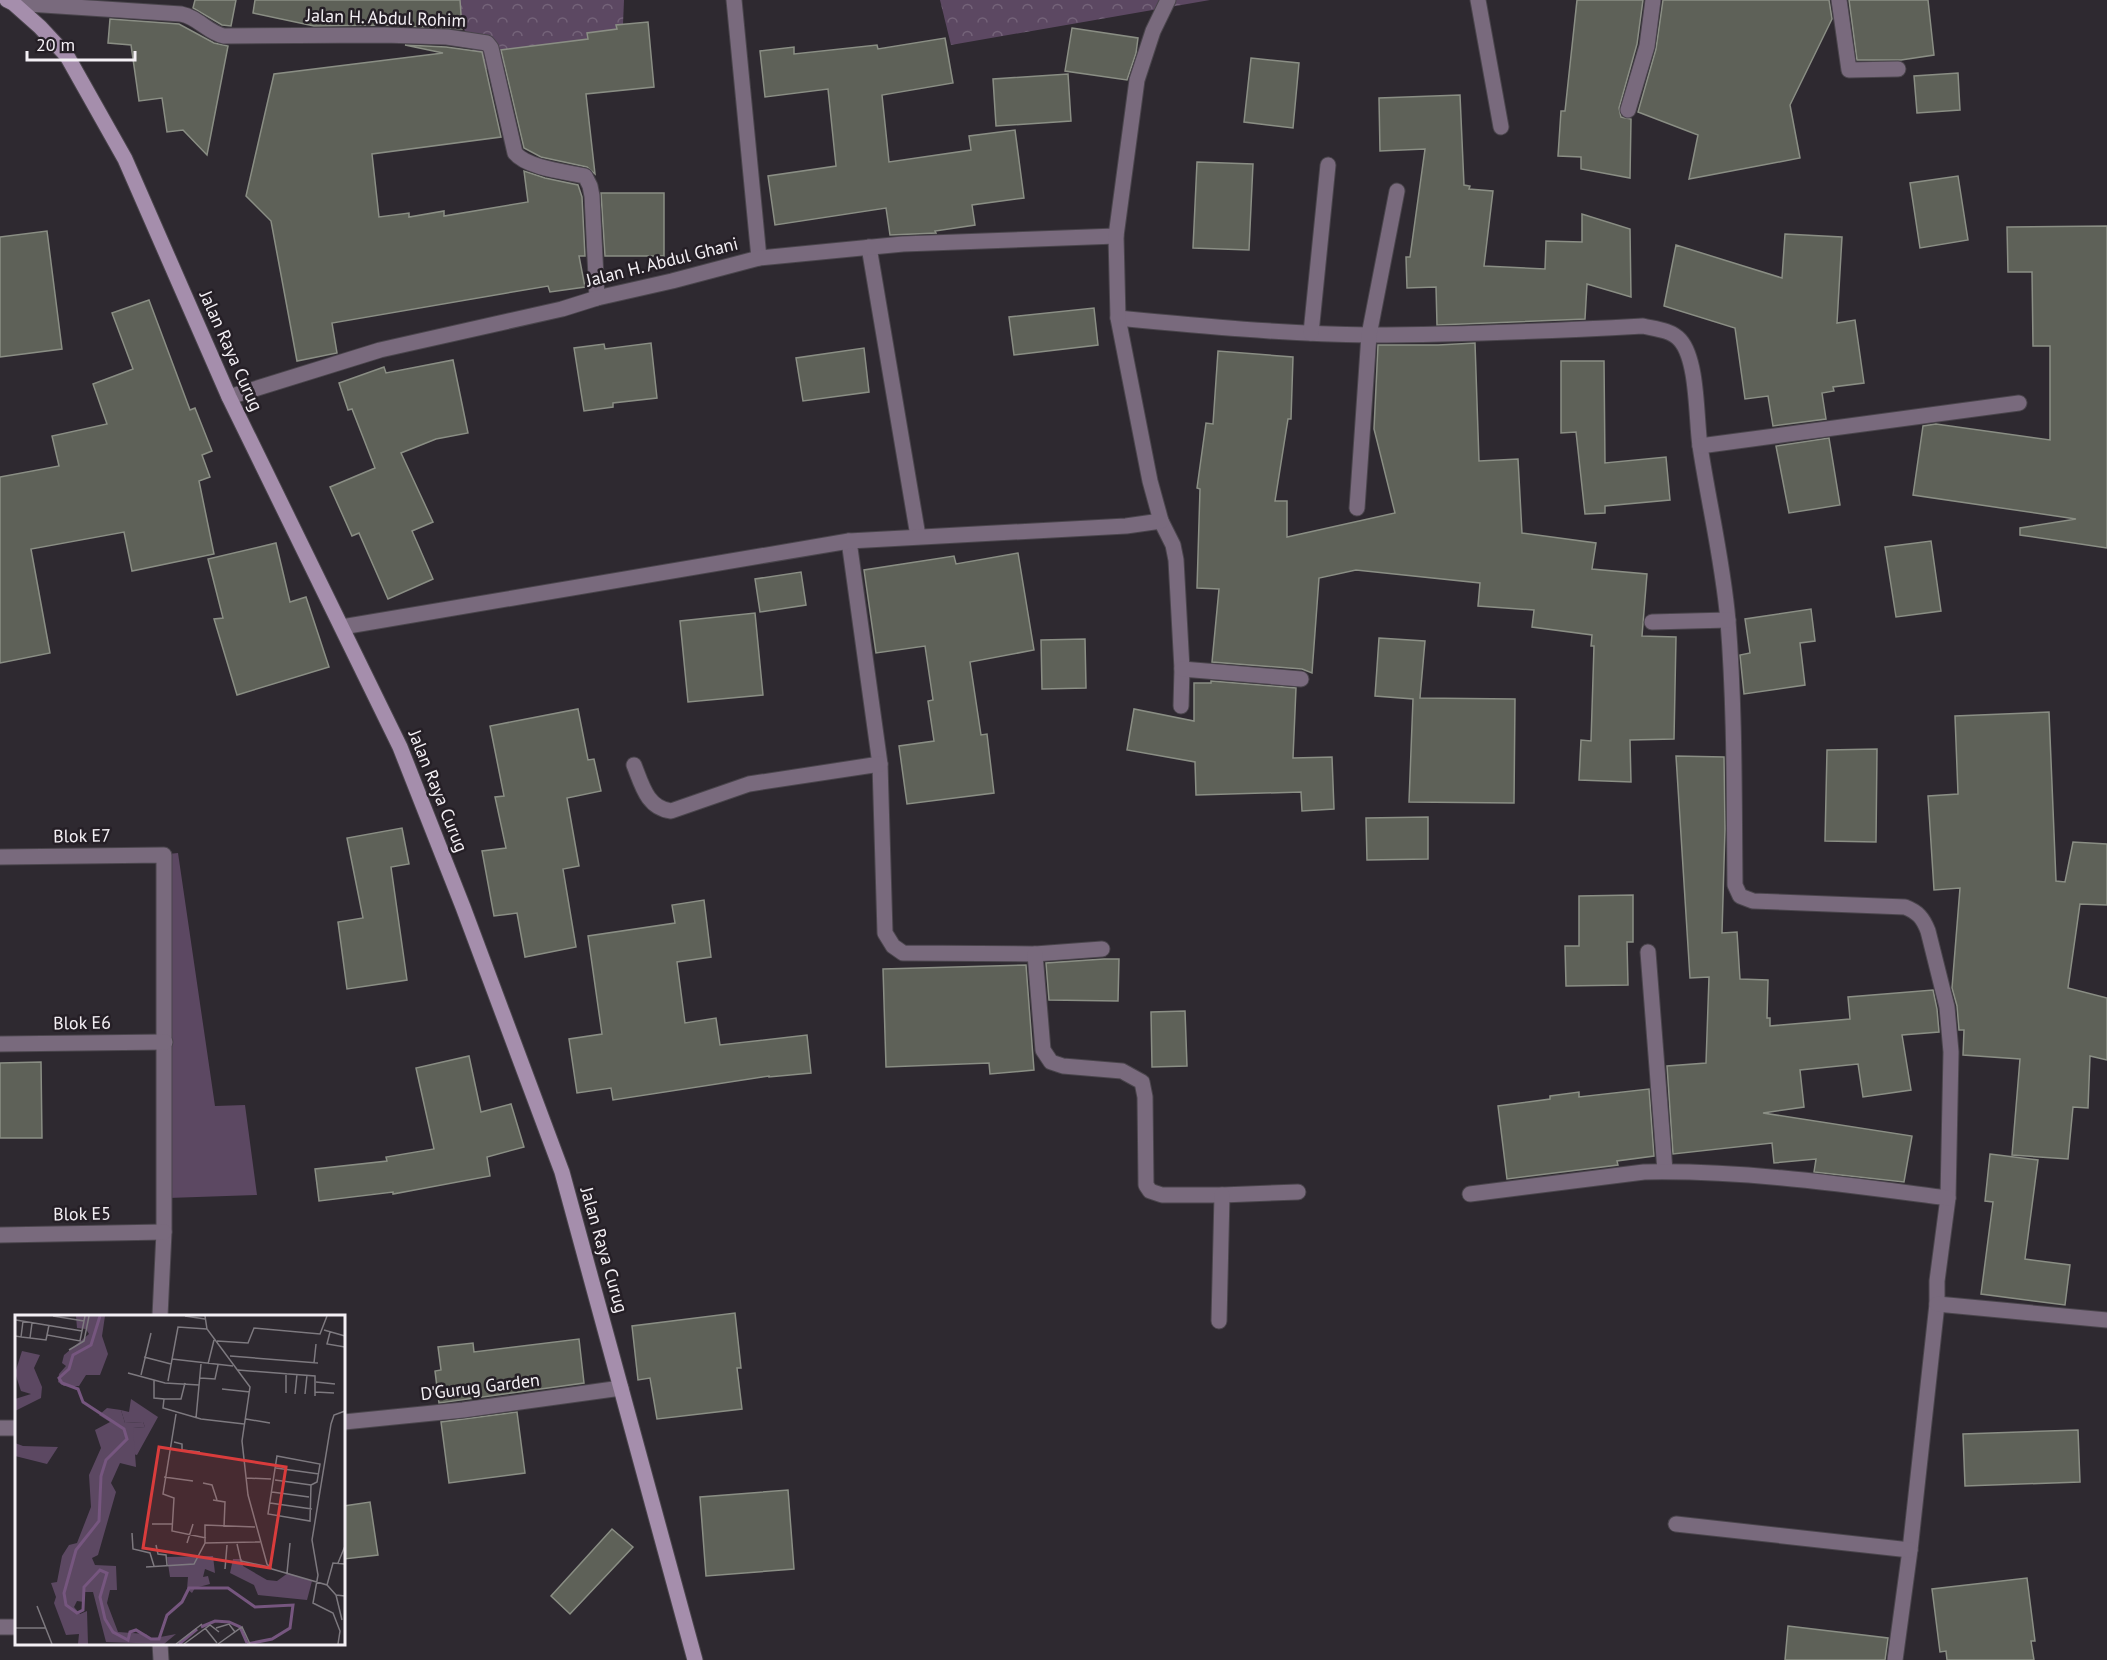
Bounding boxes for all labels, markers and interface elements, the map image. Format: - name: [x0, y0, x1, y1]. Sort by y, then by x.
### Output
- street label: Jalan H. Abdul Rohim: [305, 3, 467, 32]
- scale bar: [27, 24, 135, 62]
- text: 20 m: [36, 33, 75, 56]
- street label: Jalan H. Abdul Ghani: [582, 231, 740, 292]
- street label: Jalan Raya Curug: [194, 286, 268, 415]
- street label: Jalan Raya Curug: [403, 725, 473, 855]
- street label: Blok E7: [53, 823, 111, 848]
- street label: Blok E6: [53, 1010, 111, 1035]
- street label: Jalan Raya Curug: [575, 1183, 633, 1315]
- street label: Blok E5: [53, 1201, 111, 1226]
- inset map: [15, 1315, 345, 1645]
- street label: D'Gurug Garden: [419, 1368, 541, 1405]

